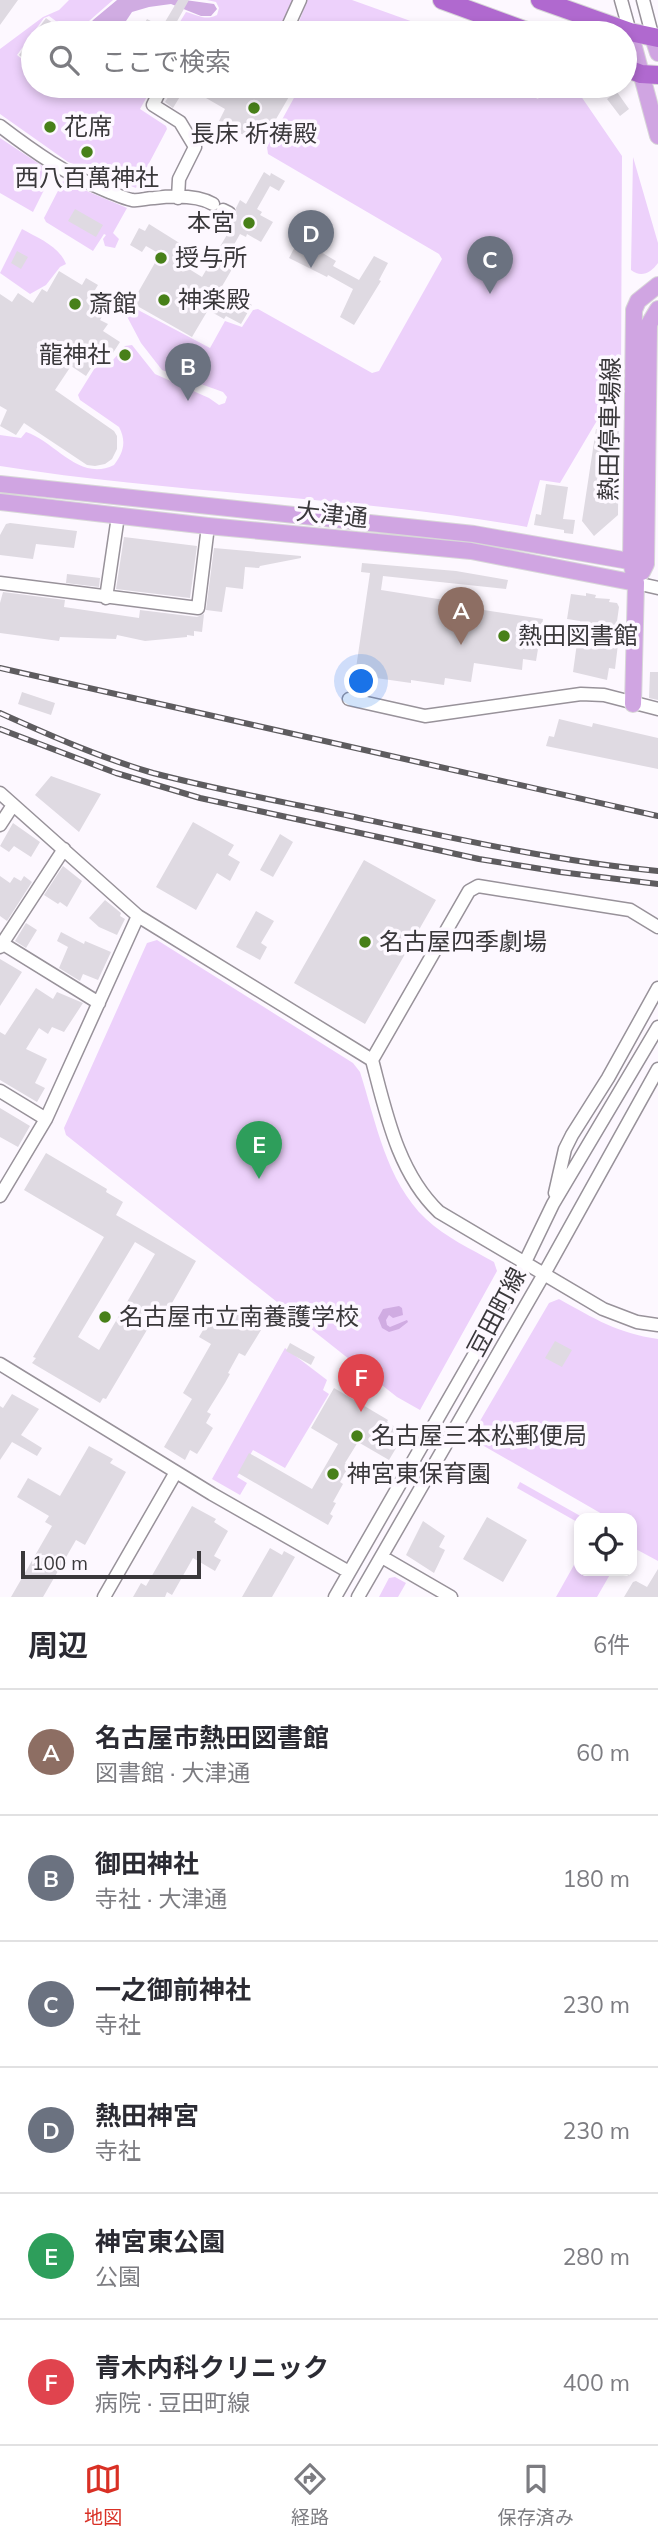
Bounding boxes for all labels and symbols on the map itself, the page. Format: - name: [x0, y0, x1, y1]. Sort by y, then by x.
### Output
- marker: 長床 祈祷殿: [246, 100, 262, 116]
- place label: 花席: [64, 111, 112, 141]
- place label: 長床 祈祷殿: [191, 118, 317, 148]
- marker: 花席: [42, 119, 58, 135]
- marker: 西八百萬神社: [79, 144, 95, 160]
- place label: 西八百萬神社: [15, 162, 159, 192]
- place label: 本宮: [187, 207, 235, 237]
- pin: D: [288, 210, 334, 268]
- marker: 本宮: [241, 215, 257, 231]
- pin: C: [467, 236, 513, 294]
- place label: 授与所: [175, 242, 247, 272]
- marker: 授与所: [153, 250, 169, 266]
- place label: 神楽殿: [178, 284, 250, 314]
- place label: 斎館: [89, 288, 137, 318]
- marker: 神楽殿: [156, 292, 172, 308]
- marker: 斎館: [67, 296, 83, 312]
- place label: 龍神社: [39, 339, 111, 369]
- pin: B: [165, 343, 211, 401]
- marker: 龍神社: [117, 347, 133, 363]
- street label: 熱田停車場線: [593, 357, 625, 501]
- street label: 大津通: [295, 495, 369, 533]
- pin: A: [438, 587, 484, 645]
- place label: 熱田図書館: [518, 620, 638, 650]
- marker: 熱田図書館: [496, 628, 512, 644]
- your location: [344, 664, 378, 698]
- place label: 名古屋四季劇場: [379, 926, 547, 956]
- marker: 名古屋四季劇場: [357, 934, 373, 950]
- pin: E: [236, 1121, 282, 1179]
- street label: 豆田町線: [460, 1262, 532, 1361]
- place label: 名古屋市立南養護学校: [119, 1301, 359, 1331]
- marker: 名古屋市立南養護学校: [97, 1309, 113, 1325]
- pin: F: [338, 1354, 384, 1412]
- place label: 名古屋三本松郵便局: [371, 1420, 587, 1450]
- marker: 名古屋三本松郵便局: [349, 1428, 365, 1444]
- place label: 神宮東保育園: [347, 1458, 491, 1488]
- marker: 神宮東保育園: [325, 1466, 341, 1482]
- scale bar: [21, 1548, 201, 1580]

